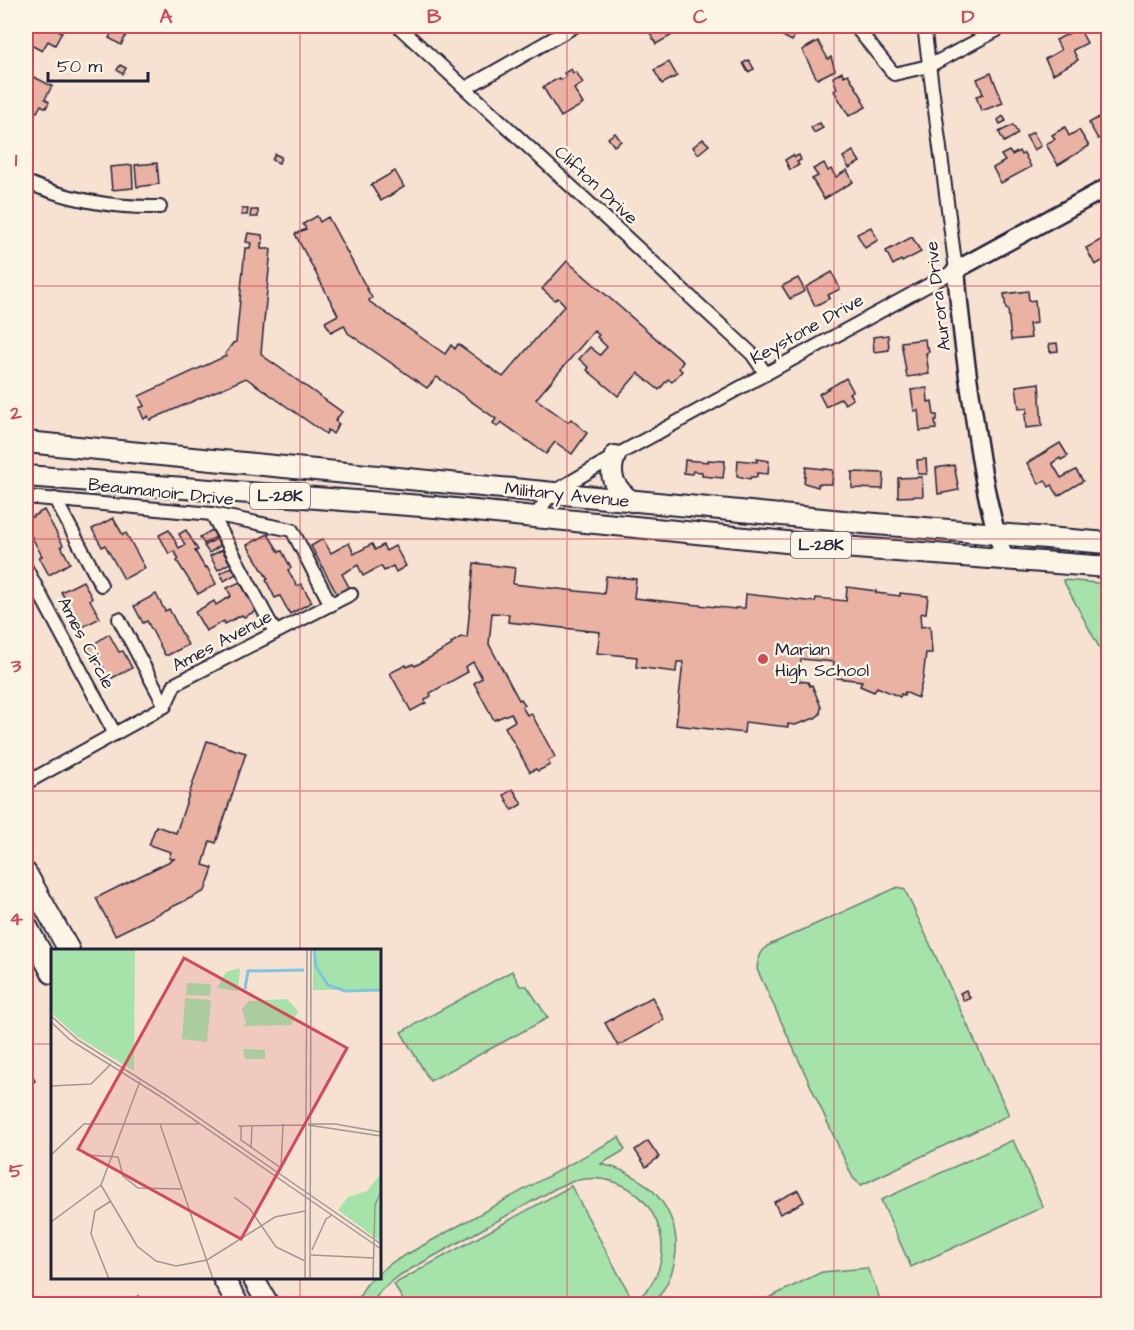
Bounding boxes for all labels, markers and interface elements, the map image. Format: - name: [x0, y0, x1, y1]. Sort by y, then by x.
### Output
- text: A: [160, 3, 173, 31]
- text: B: [427, 3, 442, 31]
- text: C: [693, 3, 708, 31]
- text: D: [962, 3, 975, 31]
- scale bar: [48, 45, 148, 83]
- text: 50 m: [57, 54, 102, 79]
- street label: Clifton Drive: [549, 140, 643, 230]
- text: 1: [15, 146, 18, 174]
- street label: Aurora Drive: [919, 239, 957, 352]
- street label: Keystone Drive: [746, 287, 869, 371]
- text: 2: [9, 399, 22, 427]
- street label: Beaumanoir Drive: [87, 472, 235, 512]
- street label: Military Avenue: [503, 476, 631, 515]
- road number: L-28K: [250, 483, 310, 509]
- road number: L-28K: [791, 532, 851, 558]
- street label: Ames Circle: [51, 593, 121, 694]
- street label: Ames Avenue: [168, 604, 277, 678]
- place label: Marian High School: [775, 637, 869, 684]
- text: 3: [10, 652, 22, 680]
- marker: Marian High School: [756, 652, 770, 666]
- text: 4: [9, 905, 23, 933]
- inset map: [51, 949, 381, 1279]
- text: 5: [9, 1157, 24, 1185]

